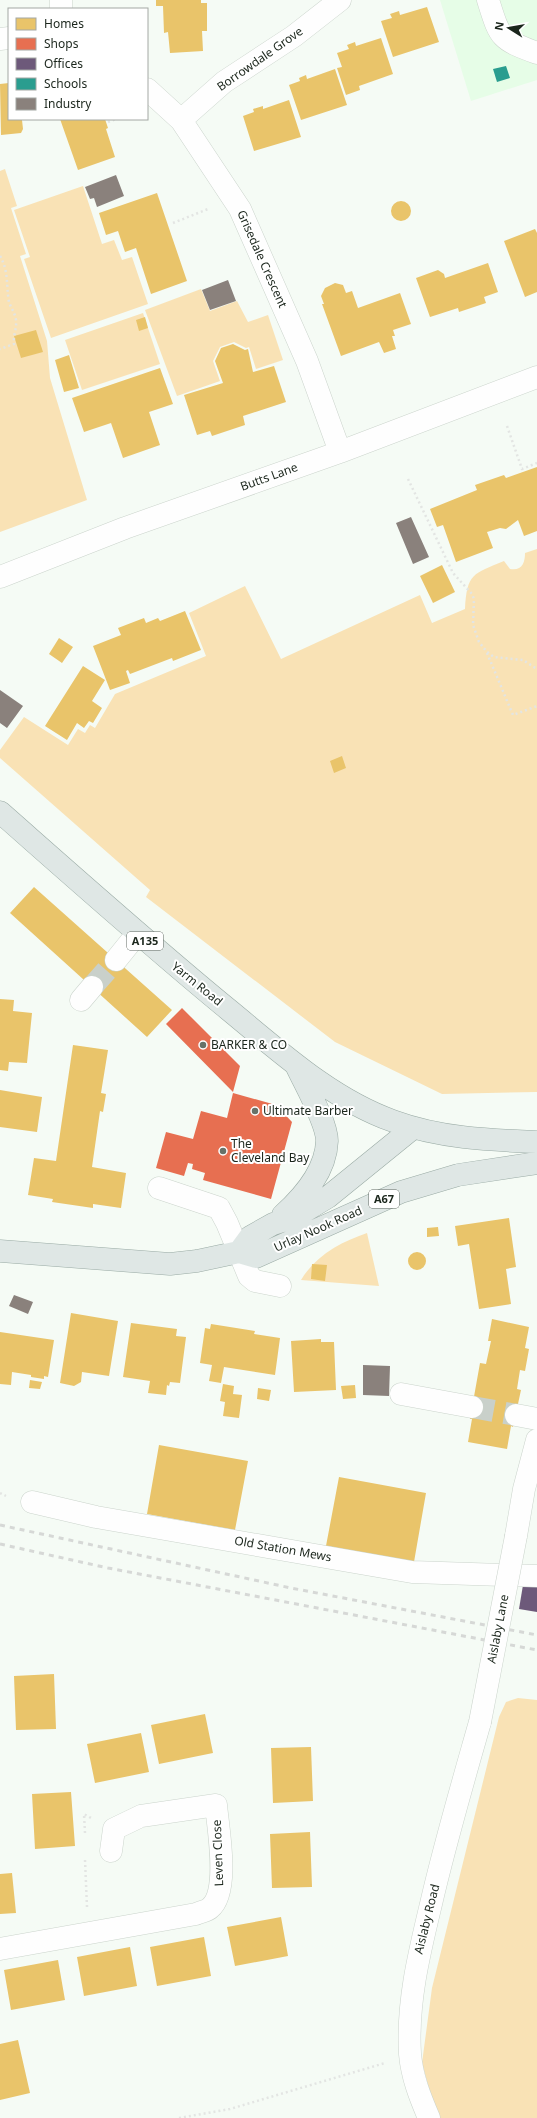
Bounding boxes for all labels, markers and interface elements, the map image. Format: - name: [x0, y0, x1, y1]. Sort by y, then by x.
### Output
- legend: [8, 8, 148, 120]
- north arrow: [489, 8, 529, 48]
- text: Homes: [44, 15, 84, 32]
- text: N: [490, 20, 507, 32]
- street label: Borrowdale Grove: [213, 22, 306, 95]
- text: Shops: [44, 35, 79, 52]
- text: Offices: [44, 55, 83, 72]
- text: Schools: [44, 75, 87, 92]
- text: Industry: [44, 95, 92, 112]
- street label: Grisedale Crescent: [233, 207, 292, 311]
- street label: Butts Lane: [238, 458, 300, 495]
- road number: A135: [127, 932, 163, 950]
- street label: Yarm Road: [168, 958, 226, 1009]
- place label: BARKER & CO: [211, 1036, 287, 1053]
- marker: BARKER & CO: [198, 1040, 208, 1050]
- place label: Ultimate Barber: [263, 1102, 353, 1119]
- marker: Ultimate Barber: [250, 1106, 260, 1116]
- place label: The Cleveland Bay: [231, 1135, 310, 1166]
- marker: The Cleveland Bay: [218, 1146, 228, 1156]
- road number: A67: [369, 1190, 399, 1208]
- street label: Urlay Nook Road: [271, 1201, 365, 1256]
- street label: Old Station Mews: [233, 1532, 333, 1565]
- street label: Aislaby Lane: [482, 1593, 513, 1665]
- street label: Leven Close: [208, 1819, 227, 1887]
- street label: Aislaby Road: [410, 1882, 443, 1956]

